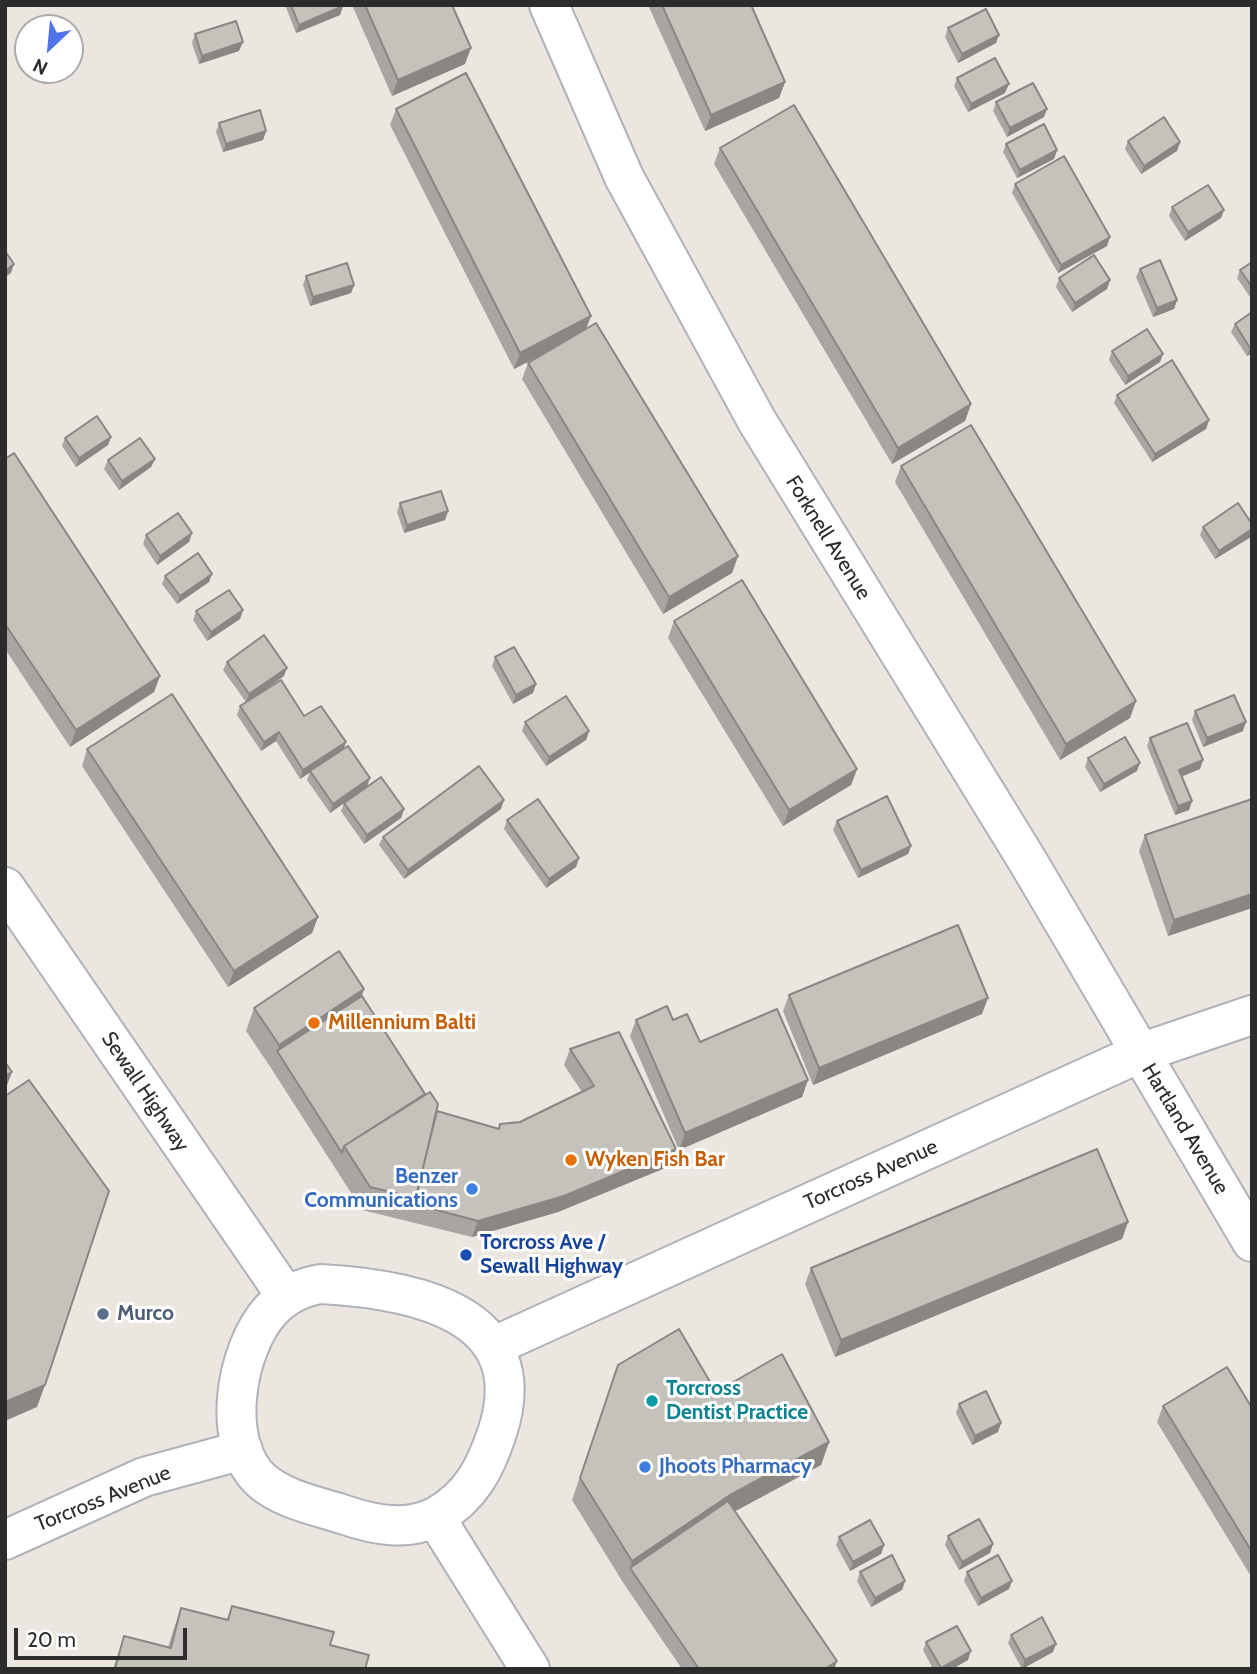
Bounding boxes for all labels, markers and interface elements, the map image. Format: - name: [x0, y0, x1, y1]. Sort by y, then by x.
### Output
- north arrow: [14, 14, 84, 84]
- text: N: [29, 53, 52, 80]
- street label: Forknell Avenue: [780, 471, 876, 605]
- place label: Millennium Balti: [328, 1010, 476, 1036]
- marker: Millennium Balti: [306, 1015, 322, 1031]
- street label: Sewall Highway: [96, 1027, 194, 1157]
- street label: Hartland Avenue: [1136, 1059, 1234, 1199]
- street label: Torcross Avenue: [800, 1134, 942, 1216]
- place label: Wyken Fish Bar: [585, 1147, 725, 1173]
- marker: Wyken Fish Bar: [563, 1152, 579, 1168]
- place label: Benzer Communications: [304, 1164, 458, 1214]
- marker: Benzer Communications: [464, 1181, 480, 1197]
- place label: Torcross Ave / Sewall Highway: [480, 1230, 623, 1280]
- marker: Torcross Ave / Sewall Highway: [458, 1247, 474, 1263]
- place label: Murco: [117, 1301, 174, 1327]
- marker: Murco: [95, 1306, 111, 1322]
- place label: Torcross Dentist Practice: [666, 1376, 808, 1426]
- marker: Torcross Dentist Practice: [644, 1393, 660, 1409]
- place label: Jhoots Pharmacy: [659, 1454, 812, 1480]
- marker: Jhoots Pharmacy: [637, 1459, 653, 1475]
- street label: Torcross Avenue: [32, 1460, 174, 1538]
- scale bar: [18, 1614, 191, 1658]
- text: 20 m: [27, 1627, 76, 1652]

